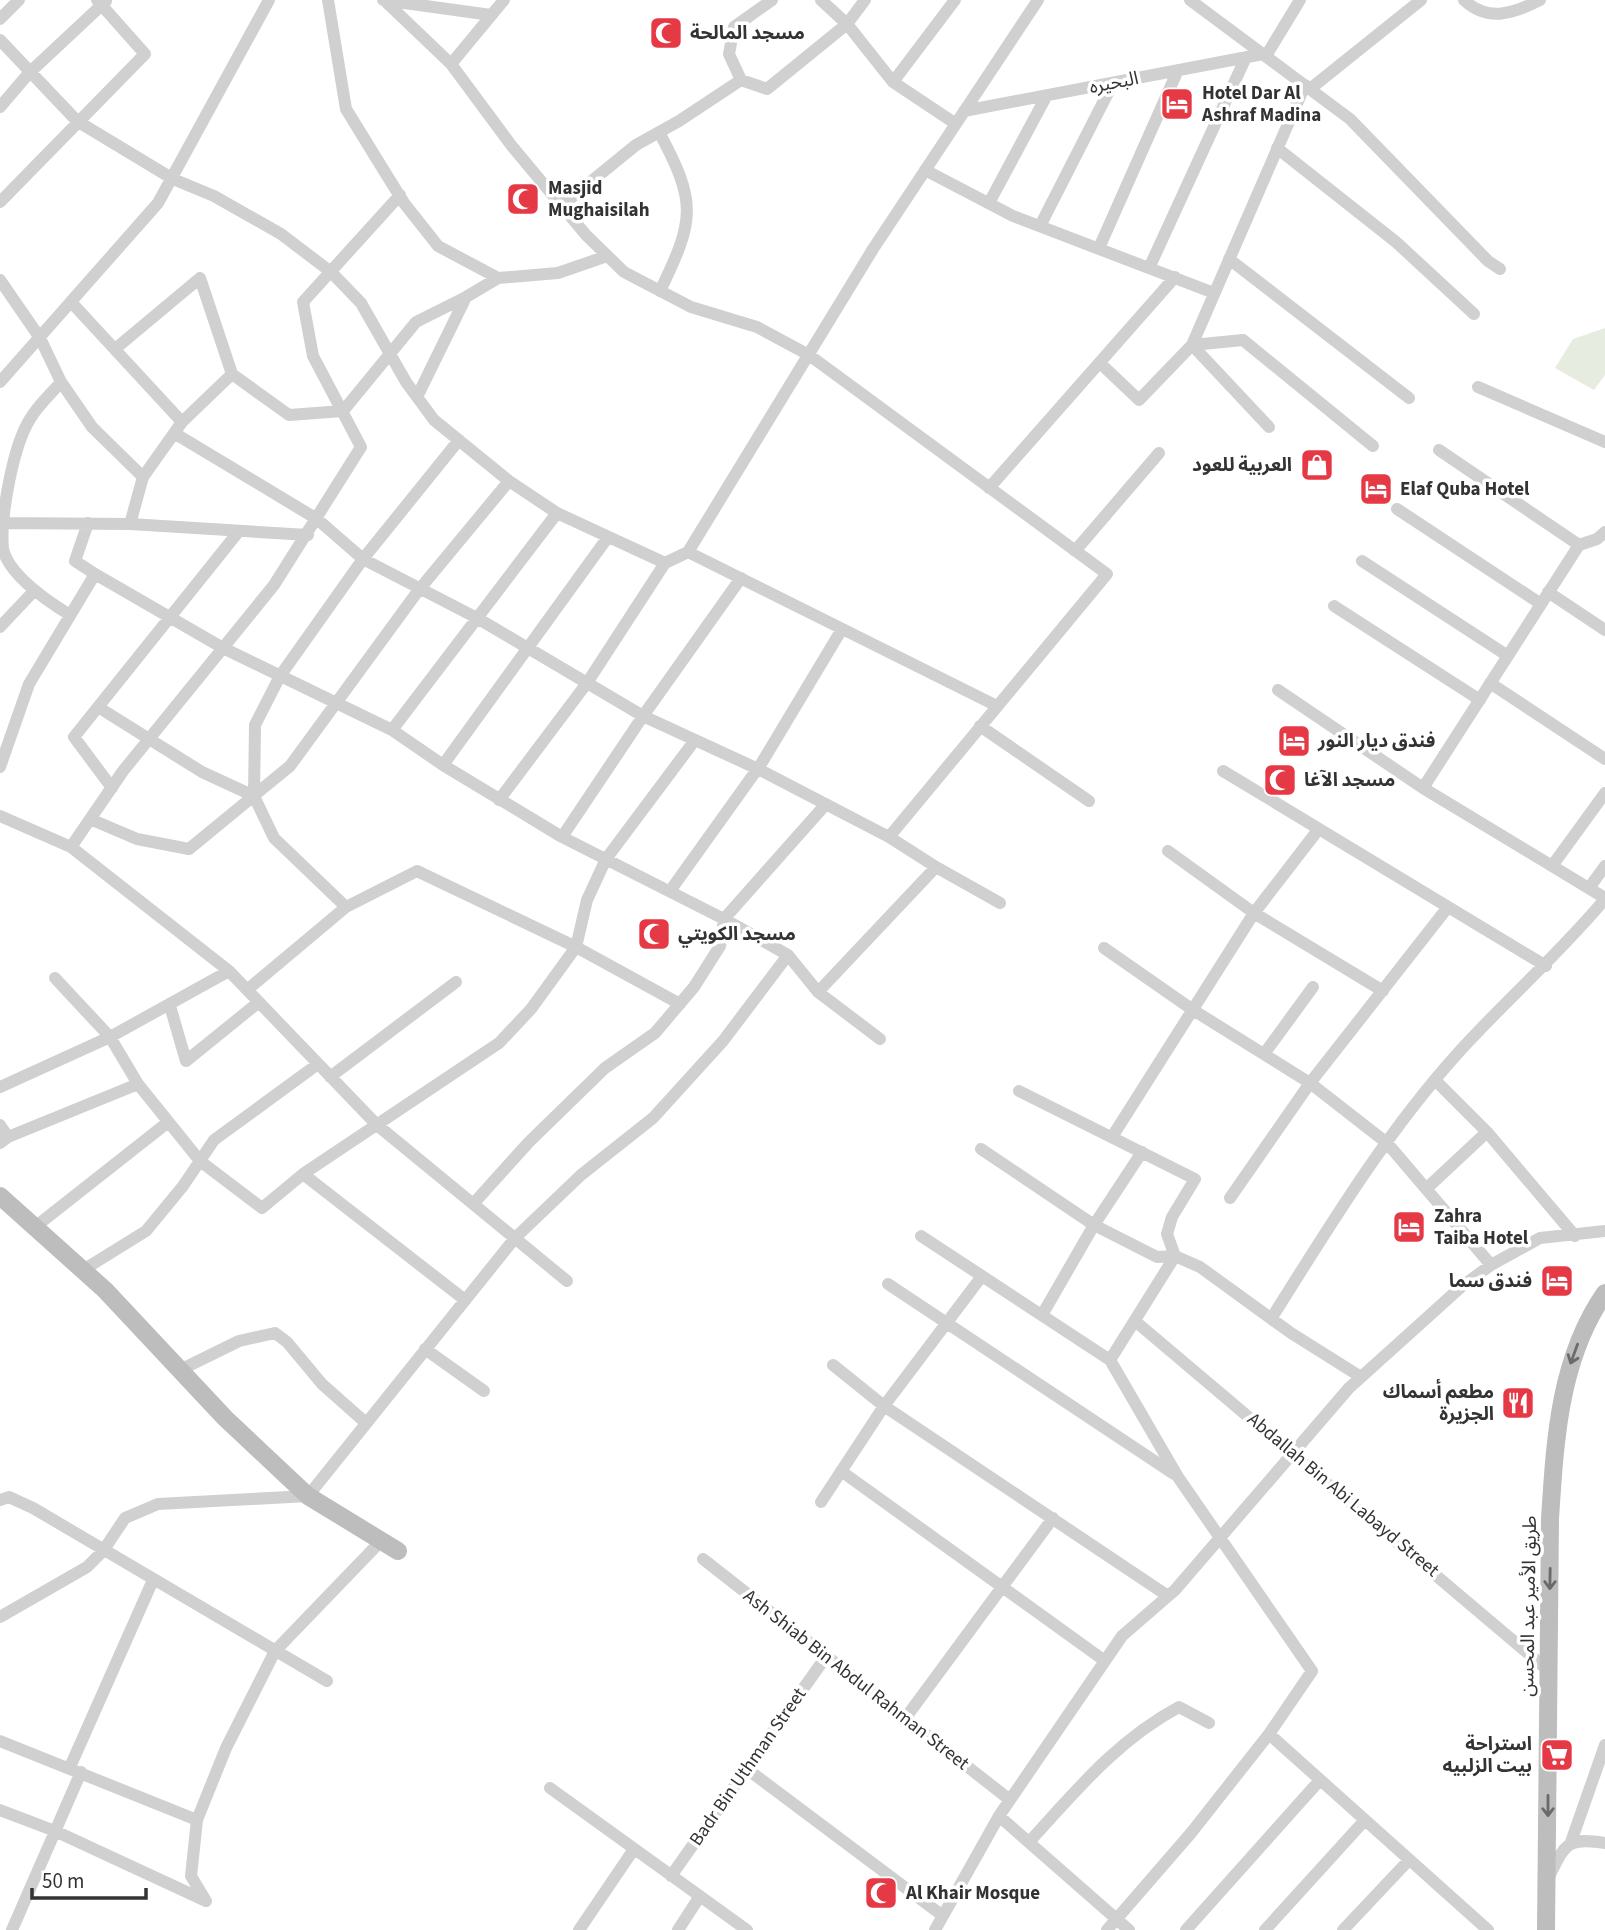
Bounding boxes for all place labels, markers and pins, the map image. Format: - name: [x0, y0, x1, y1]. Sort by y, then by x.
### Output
- mosque icon: مسجد المالحة: [647, 14, 685, 52]
- place label: مسجد المالحة: [690, 20, 805, 47]
- place label: Hotel Dar Al Ashraf Madina: [1201, 80, 1321, 129]
- hotel icon: Hotel Dar Al Ashraf Madina: [1158, 85, 1196, 123]
- place label: Masjid Mughaisilah: [548, 175, 649, 224]
- mosque icon: Masjid Mughaisilah: [504, 180, 542, 218]
- shop icon: العربية للعود: [1298, 446, 1336, 484]
- place label: العربية للعود: [1192, 452, 1292, 479]
- hotel icon: Elaf Quba Hotel: [1357, 470, 1395, 508]
- place label: Elaf Quba Hotel: [1400, 476, 1530, 503]
- hotel icon: فندق ديار النور: [1275, 722, 1313, 760]
- place label: فندق ديار النور: [1317, 728, 1435, 755]
- mosque icon: مسجد الآغا: [1261, 761, 1299, 799]
- place label: مسجد الآغا: [1304, 767, 1395, 794]
- mosque icon: مسجد الكويتي: [635, 915, 673, 953]
- place label: مسجد الكويتي: [678, 921, 796, 948]
- place label: Zahra Taiba Hotel: [1434, 1203, 1529, 1252]
- hotel icon: Zahra Taiba Hotel: [1390, 1208, 1428, 1246]
- hotel icon: فندق سما: [1538, 1262, 1576, 1300]
- place label: فندق سما: [1449, 1268, 1532, 1295]
- place label: مطعم أسماك الجزيرة: [1383, 1378, 1494, 1428]
- restaurant icon: مطعم أسماك الجزيرة: [1499, 1384, 1537, 1422]
- place label: استراحة بيت الزلبيه: [1443, 1731, 1532, 1780]
- supermarket icon: استراحة بيت الزلبيه: [1538, 1736, 1576, 1774]
- mosque icon: Al Khair Mosque: [862, 1874, 900, 1912]
- place label: Al Khair Mosque: [905, 1880, 1040, 1907]

